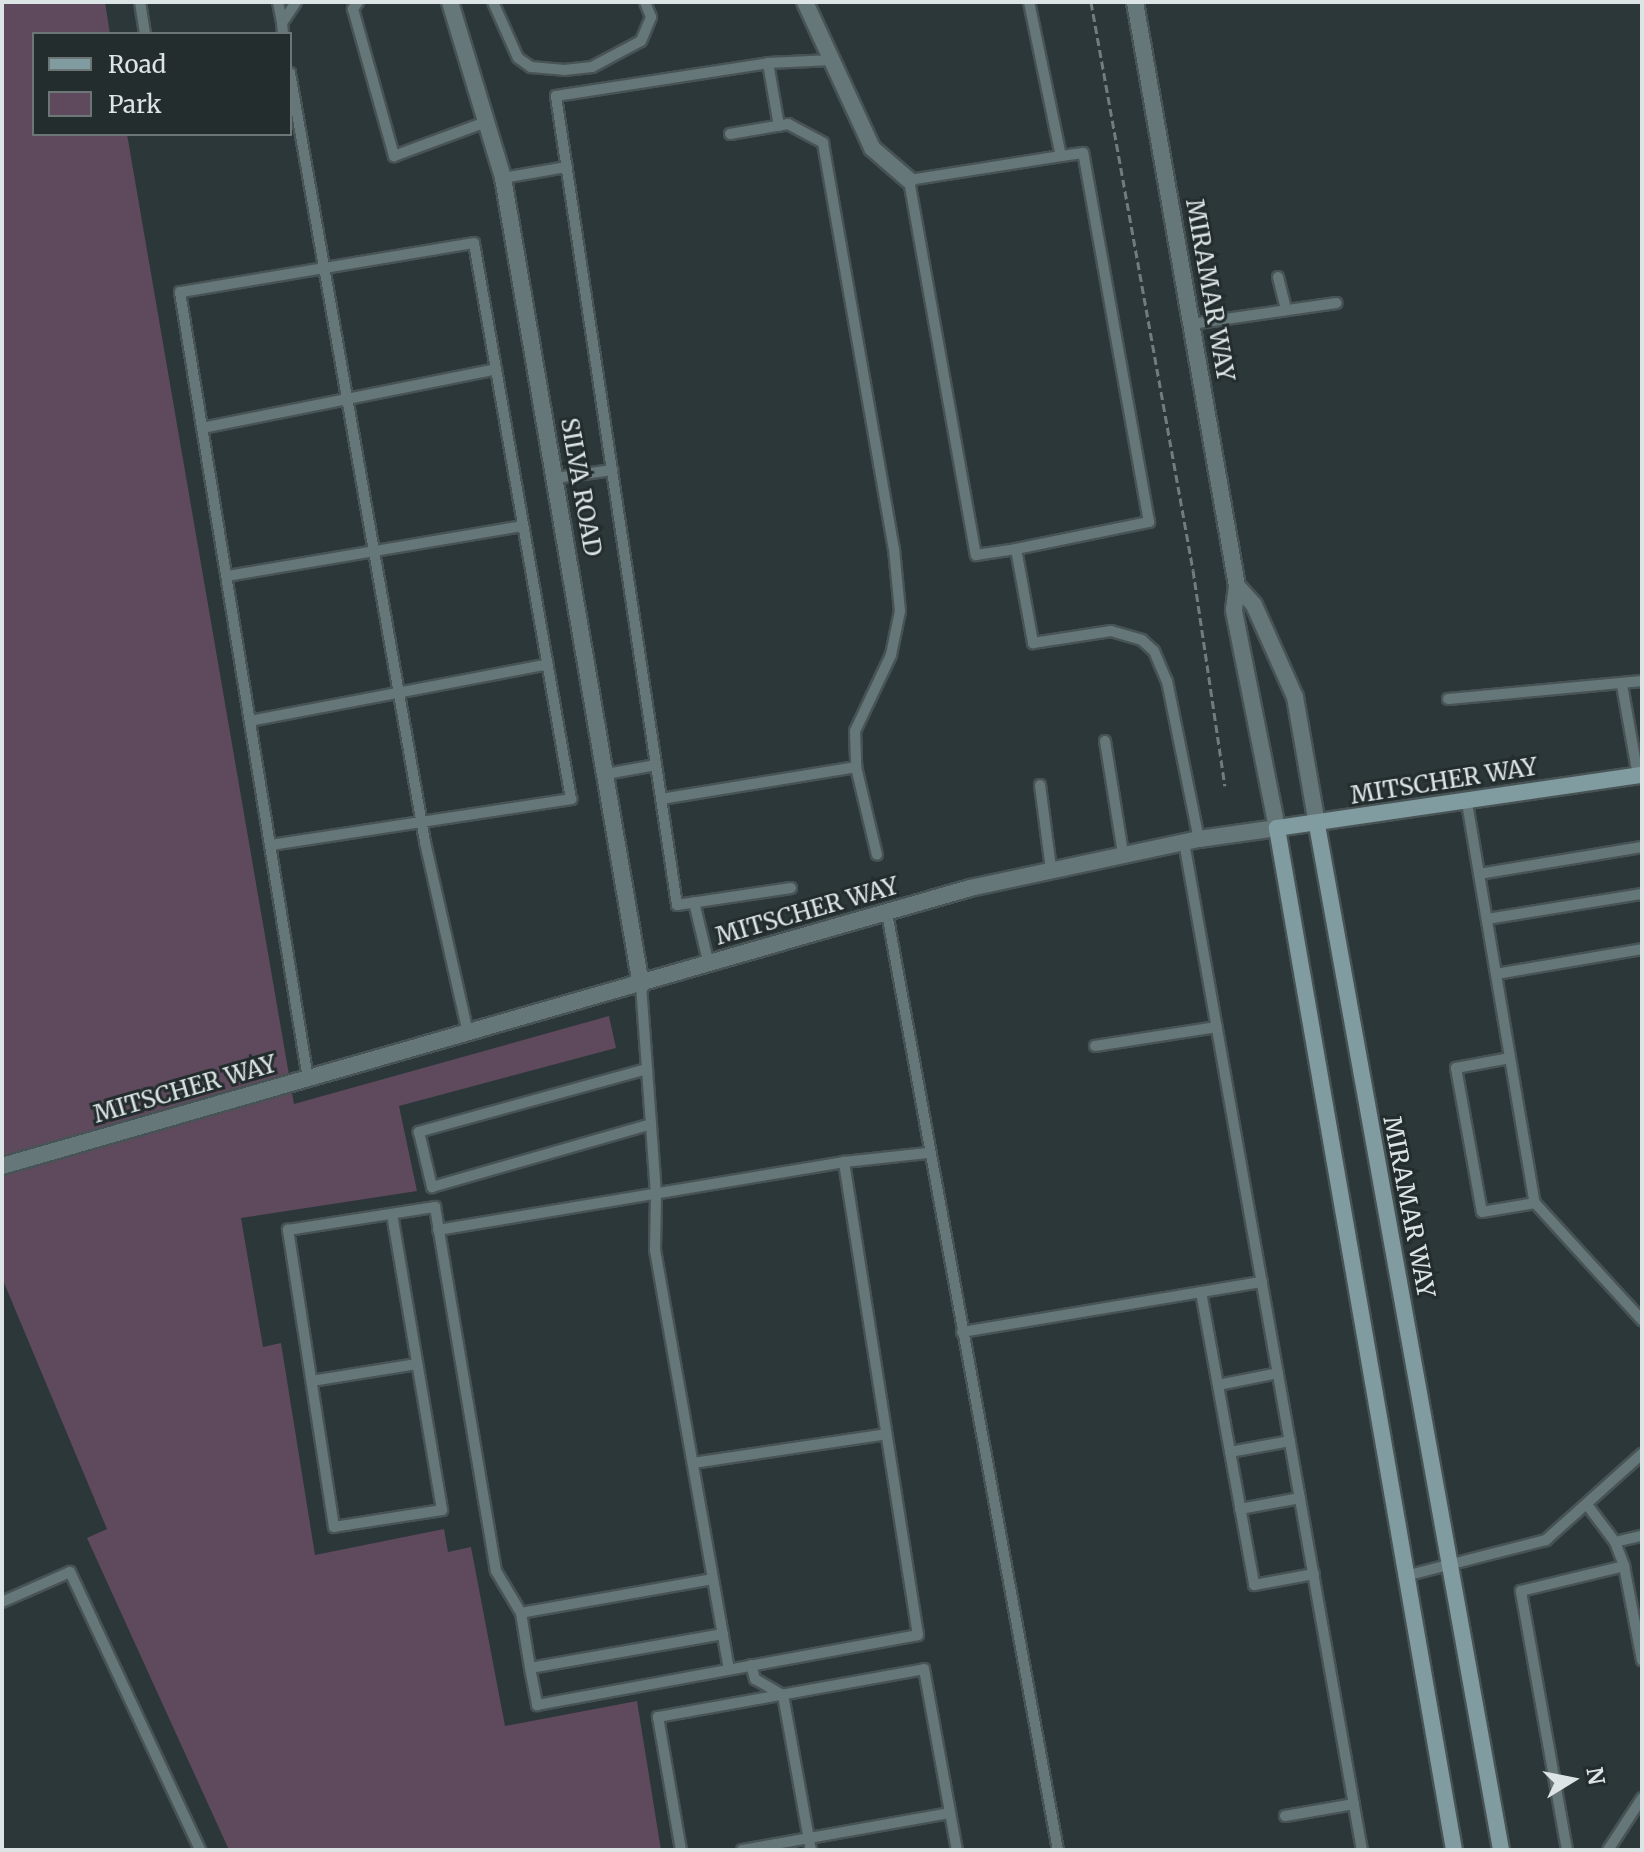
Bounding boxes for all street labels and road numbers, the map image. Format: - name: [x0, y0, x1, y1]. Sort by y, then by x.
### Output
- street label: MIRAMAR WAY: [1180, 197, 1240, 383]
- street label: SILVA ROAD: [555, 416, 607, 558]
- street label: MITSCHER WAY: [1348, 752, 1540, 810]
- street label: MITSCHER WAY: [712, 871, 902, 951]
- street label: MITSCHER WAY: [90, 1049, 280, 1129]
- street label: MIRAMAR WAY: [1377, 1114, 1441, 1300]

